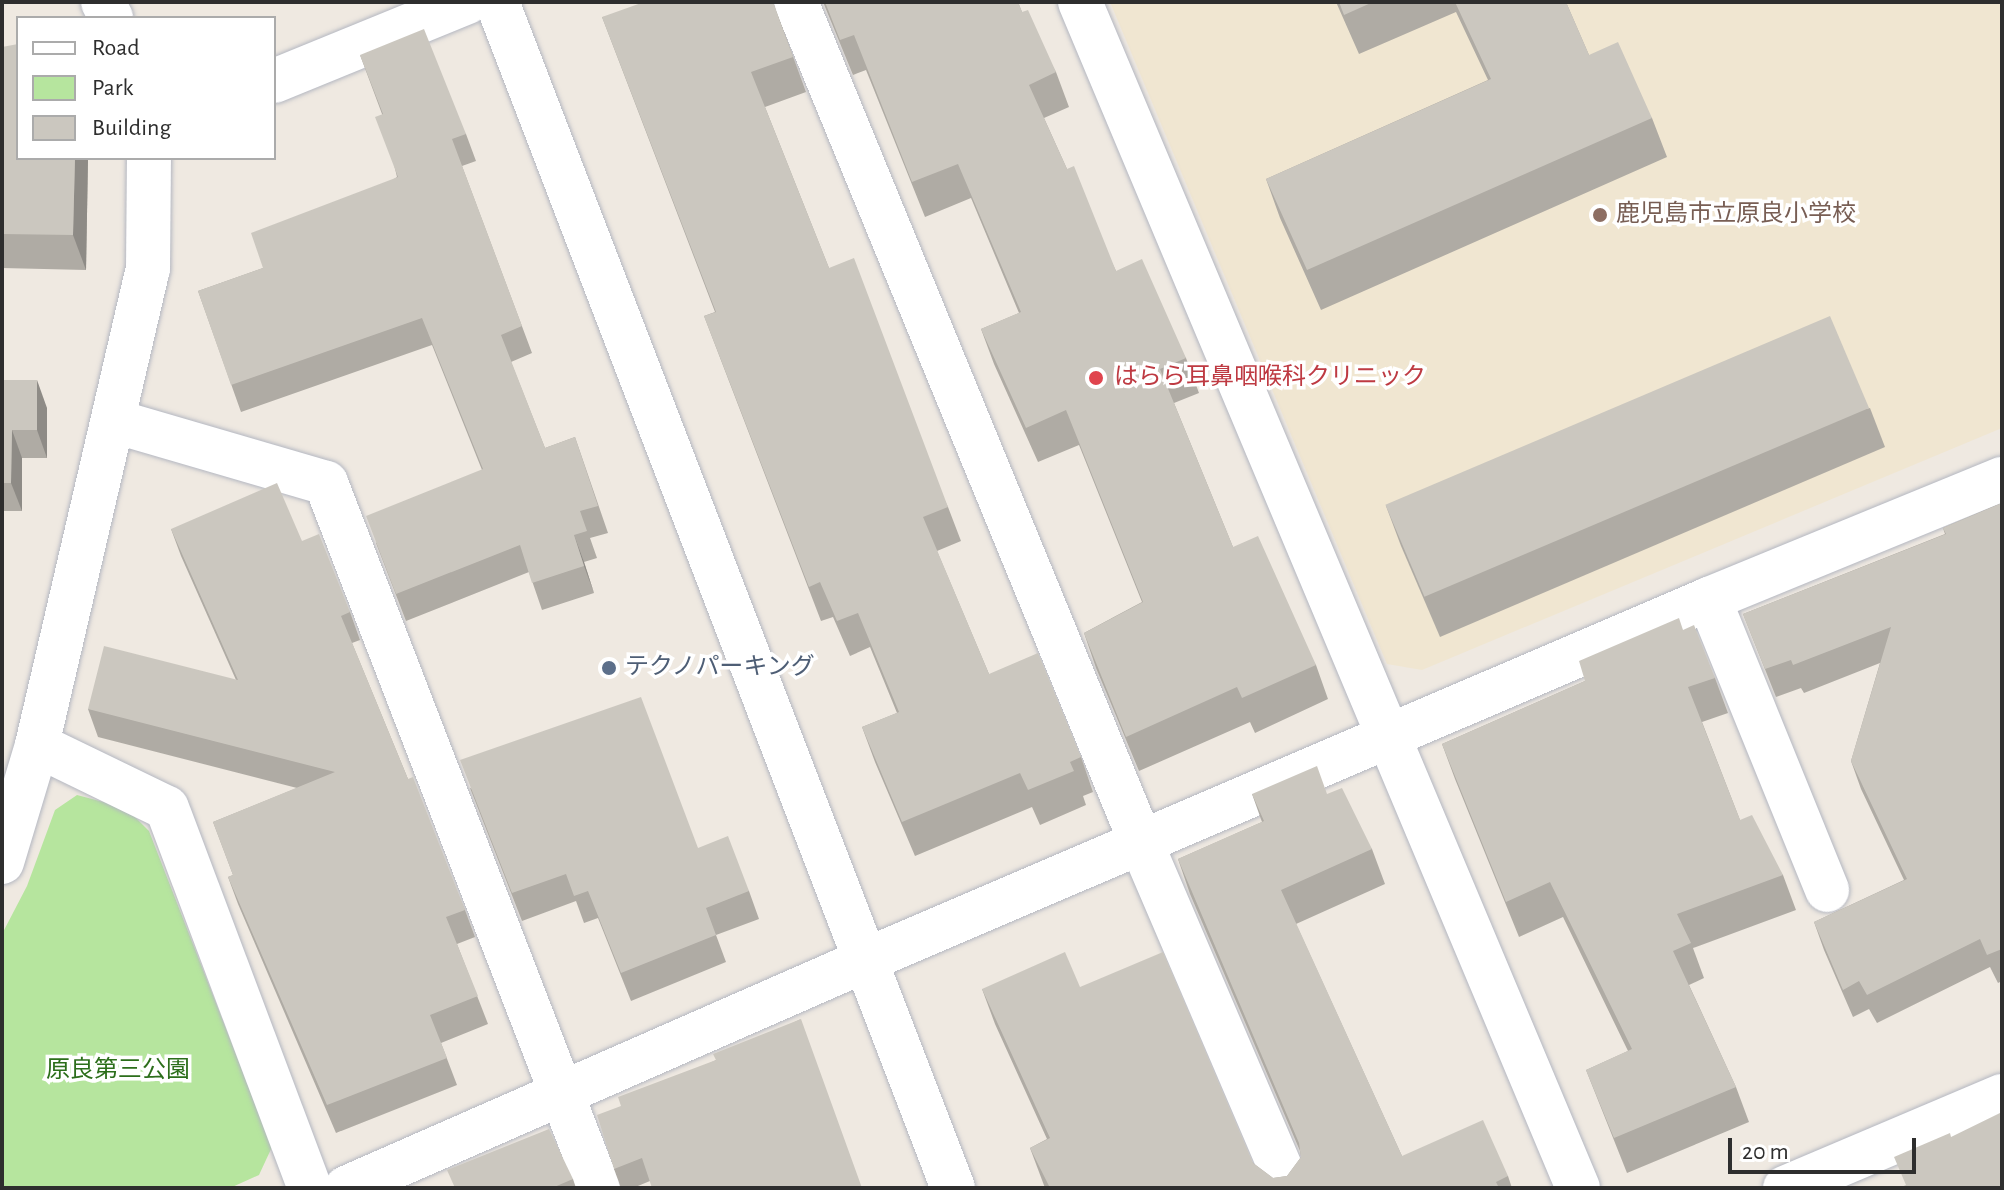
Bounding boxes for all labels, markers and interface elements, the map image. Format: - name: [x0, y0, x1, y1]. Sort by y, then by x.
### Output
- legend: [16, 16, 276, 160]
- text: Road: [92, 36, 140, 60]
- text: Park: [92, 76, 133, 100]
- text: Building: [92, 116, 171, 140]
- place label: 鹿児島市立原良小学校: [1616, 201, 1856, 229]
- marker: 鹿児島市立原良小学校: [1591, 206, 1609, 224]
- place label: はらら耳鼻咽喉科クリニック: [1114, 364, 1426, 392]
- marker: はらら耳鼻咽喉科クリニック: [1085, 367, 1107, 389]
- place label: テクノパーキング: [625, 654, 817, 682]
- marker: テクノパーキング: [600, 659, 618, 677]
- park label: 原良第三公園: [46, 1057, 190, 1085]
- scale bar: [1732, 1122, 1920, 1172]
- text: 20 m: [1742, 1140, 1789, 1164]

